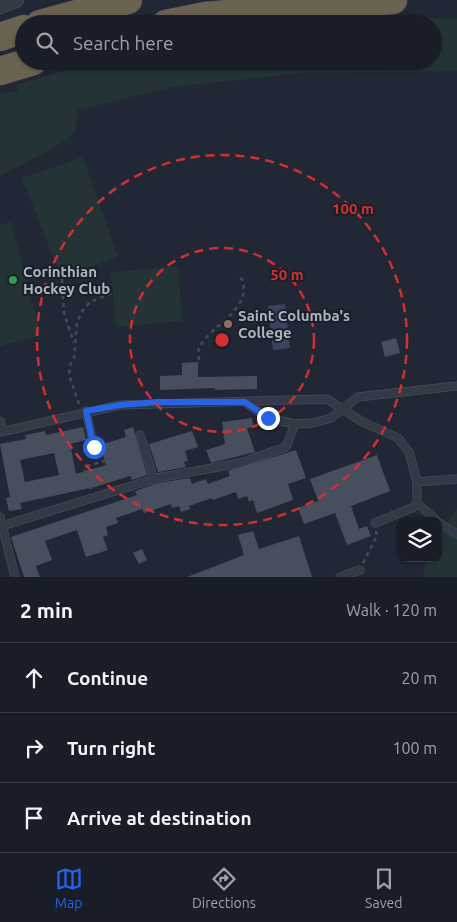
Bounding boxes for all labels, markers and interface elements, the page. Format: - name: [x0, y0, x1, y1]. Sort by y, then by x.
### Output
- search box: [15, 15, 442, 70]
- icon: search: [33, 29, 61, 57]
- text: Search here: [73, 32, 173, 54]
- text: 100 m: [332, 200, 374, 217]
- place label: Corinthian Hockey Club: [23, 263, 110, 297]
- text: 50 m: [270, 266, 304, 283]
- marker: Corinthian Hockey Club: [7, 274, 19, 286]
- place label: Saint Columba's College: [238, 307, 350, 341]
- marker: Saint Columba's College: [222, 318, 234, 330]
- centre of rings: [213, 331, 231, 349]
- route end: [257, 407, 280, 430]
- route start: [83, 436, 106, 459]
- map controls: [397, 517, 442, 562]
- button: layers: [397, 517, 442, 562]
- text: 2 min: [20, 598, 73, 622]
- text: Walk · 120 m: [346, 601, 437, 619]
- icon: ahead: [20, 664, 48, 692]
- text: Continue: [67, 667, 148, 689]
- text: 20 m: [401, 669, 437, 687]
- icon: right: [20, 734, 48, 762]
- text: Turn right: [67, 737, 155, 759]
- text: 100 m: [392, 739, 437, 757]
- icon: arrive: [20, 804, 48, 832]
- text: Arrive at destination: [67, 807, 252, 829]
- tab: Map: [55, 865, 83, 911]
- tab: Directions: [192, 865, 256, 911]
- tab: Saved: [365, 865, 402, 911]

